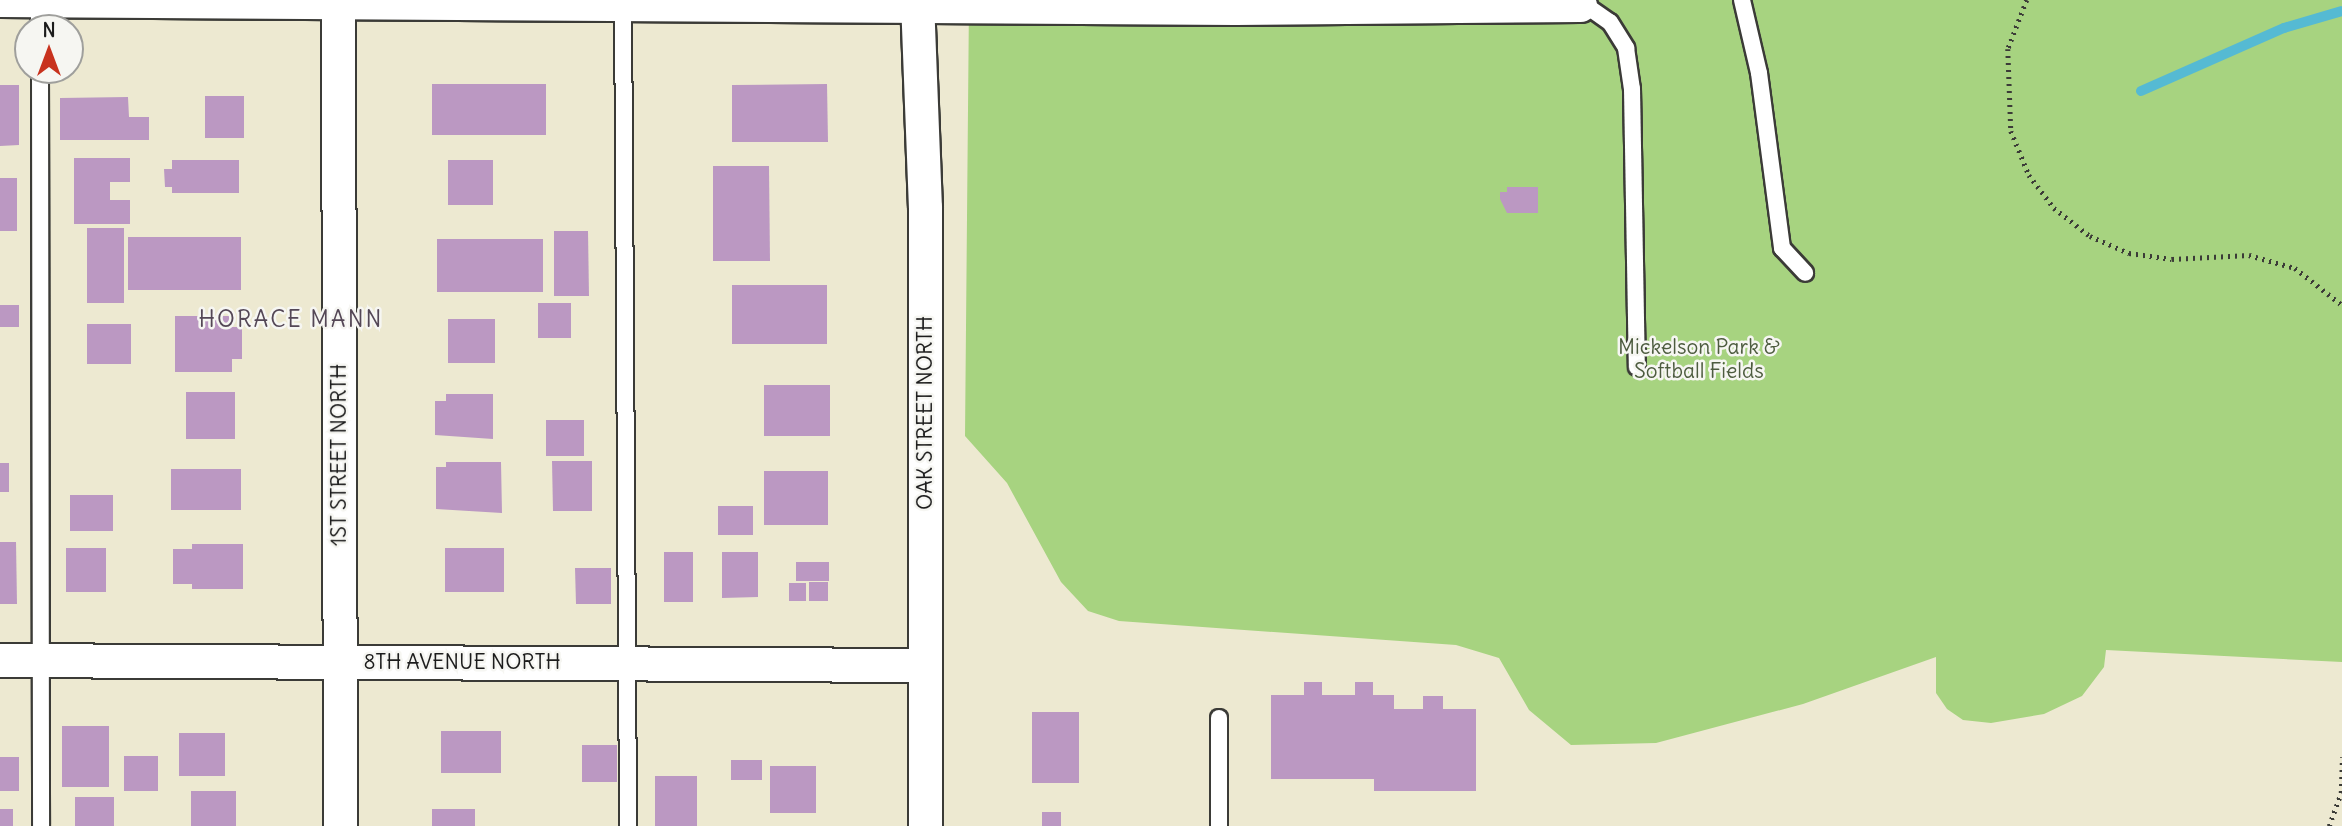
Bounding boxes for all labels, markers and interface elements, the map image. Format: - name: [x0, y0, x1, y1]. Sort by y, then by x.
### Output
- north arrow: [14, 14, 84, 84]
- text: N: [42, 18, 56, 42]
- district label: HORACE MANN: [200, 305, 382, 333]
- street label: OAK STREET NORTH: [912, 316, 938, 510]
- park label: Mickelson Park & Softball Fields: [1618, 334, 1780, 384]
- street label: 1ST STREET NORTH: [326, 364, 352, 546]
- street label: 8TH AVENUE NORTH: [363, 649, 561, 675]

